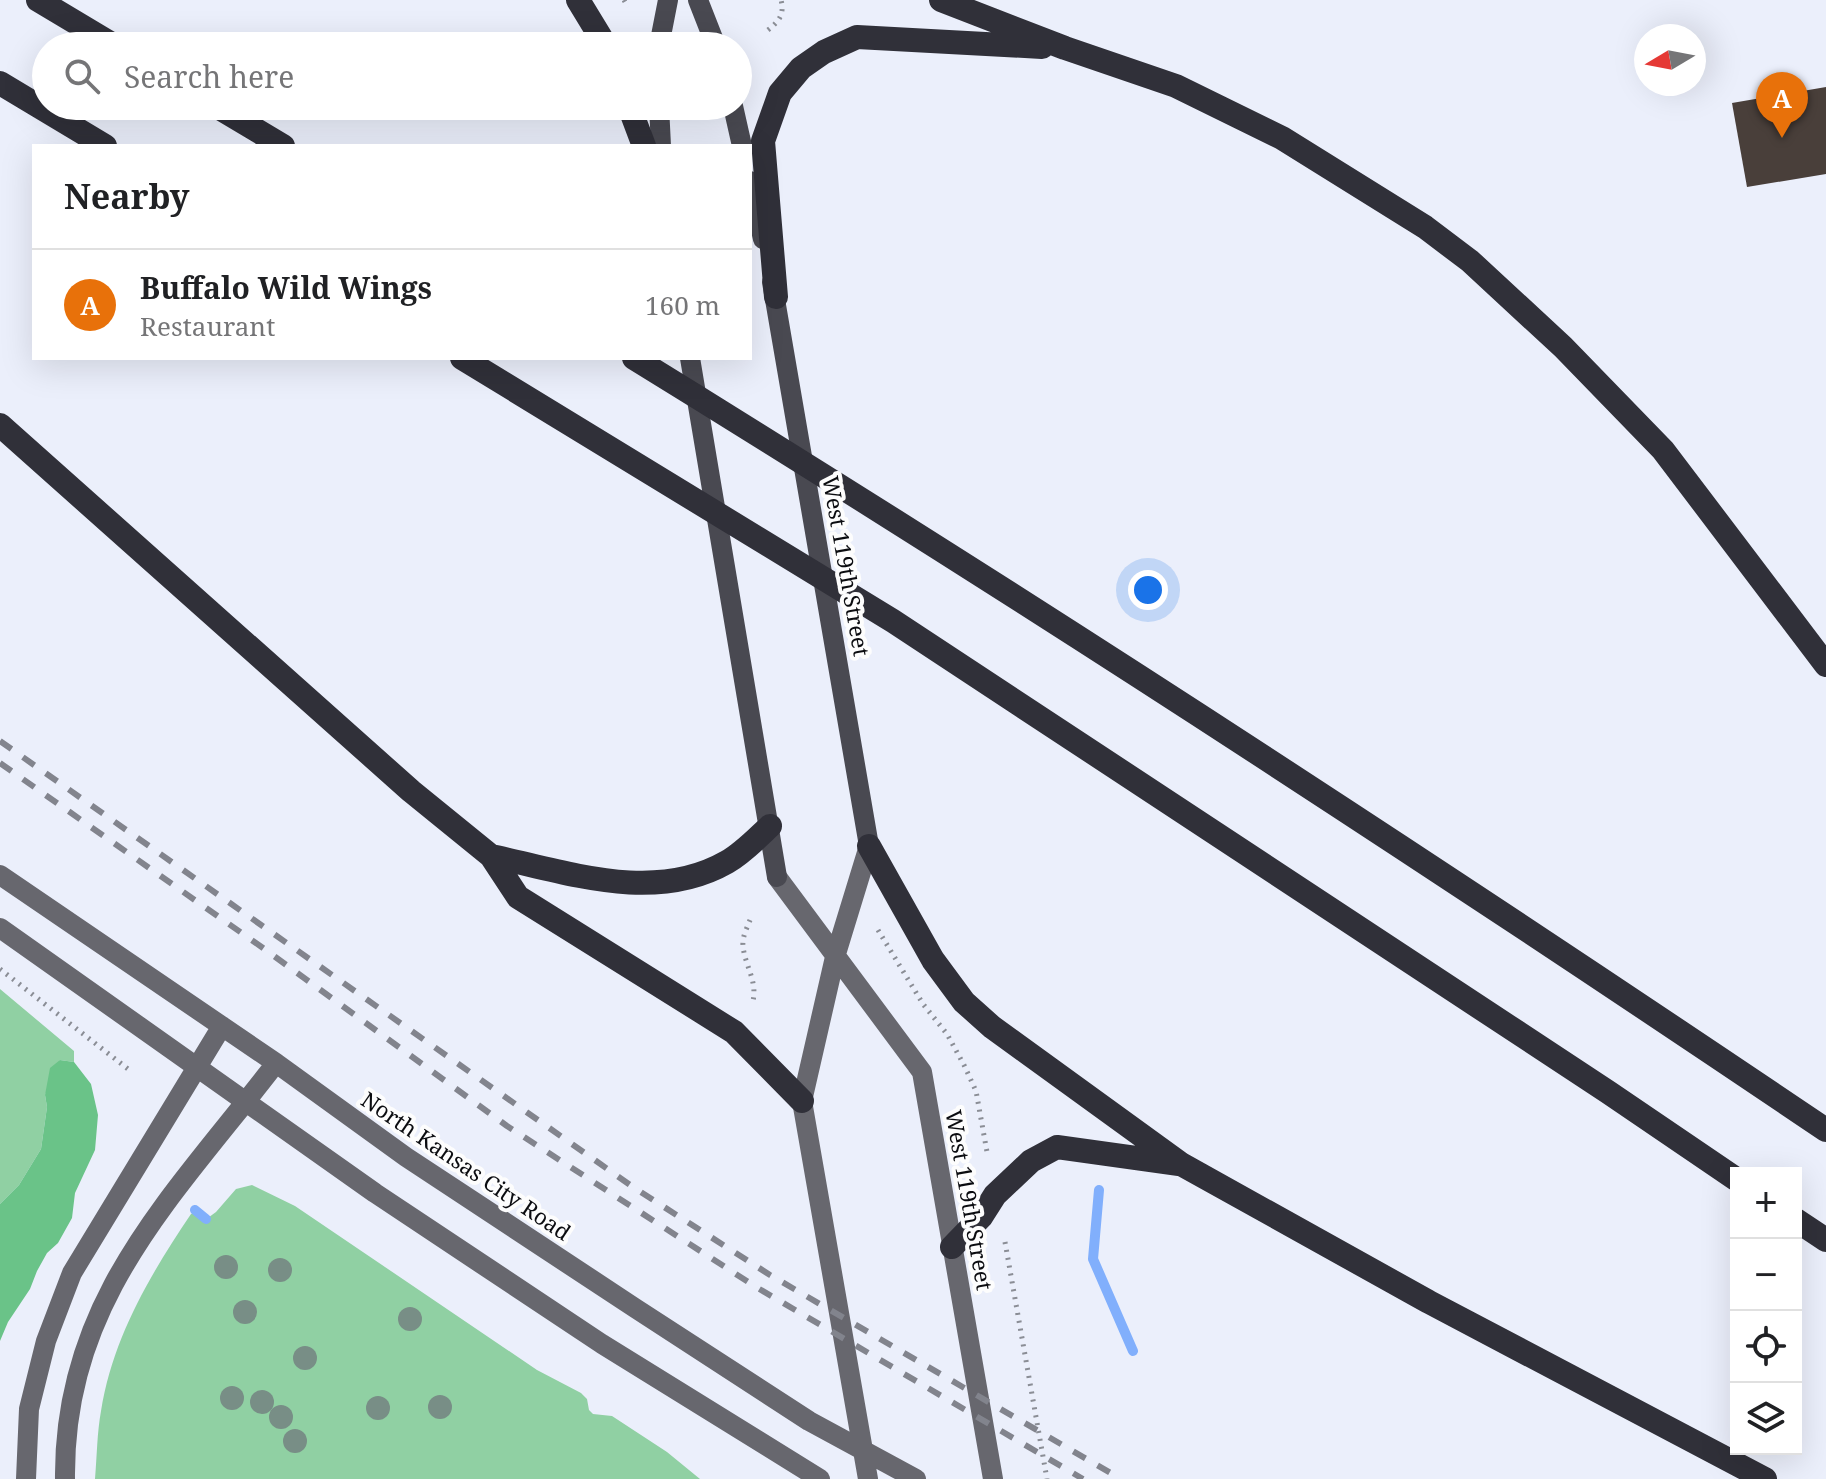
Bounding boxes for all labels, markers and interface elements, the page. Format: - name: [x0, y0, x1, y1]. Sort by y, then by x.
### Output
- north arrow: [1634, 24, 1706, 96]
- search box: [32, 32, 752, 120]
- icon: search: [60, 54, 104, 98]
- text: Search here: [124, 56, 294, 97]
- pin: A: [1756, 72, 1808, 138]
- text: Nearby: [64, 173, 190, 219]
- text: Buffalo Wild Wings: [140, 267, 432, 308]
- text: A: [80, 287, 100, 323]
- text: 160 m: [645, 287, 720, 323]
- text: Restaurant: [140, 308, 275, 344]
- street label: West 119th Street: [816, 473, 878, 659]
- your location: [1128, 570, 1168, 610]
- street label: North Kansas City Road: [356, 1084, 578, 1247]
- street label: West 119th Street: [939, 1107, 1001, 1293]
- map controls: [1730, 1167, 1802, 1455]
- button: +: [1730, 1167, 1802, 1239]
- button: −: [1730, 1239, 1802, 1311]
- button: locate: [1730, 1311, 1802, 1383]
- button: layers: [1730, 1383, 1802, 1455]

